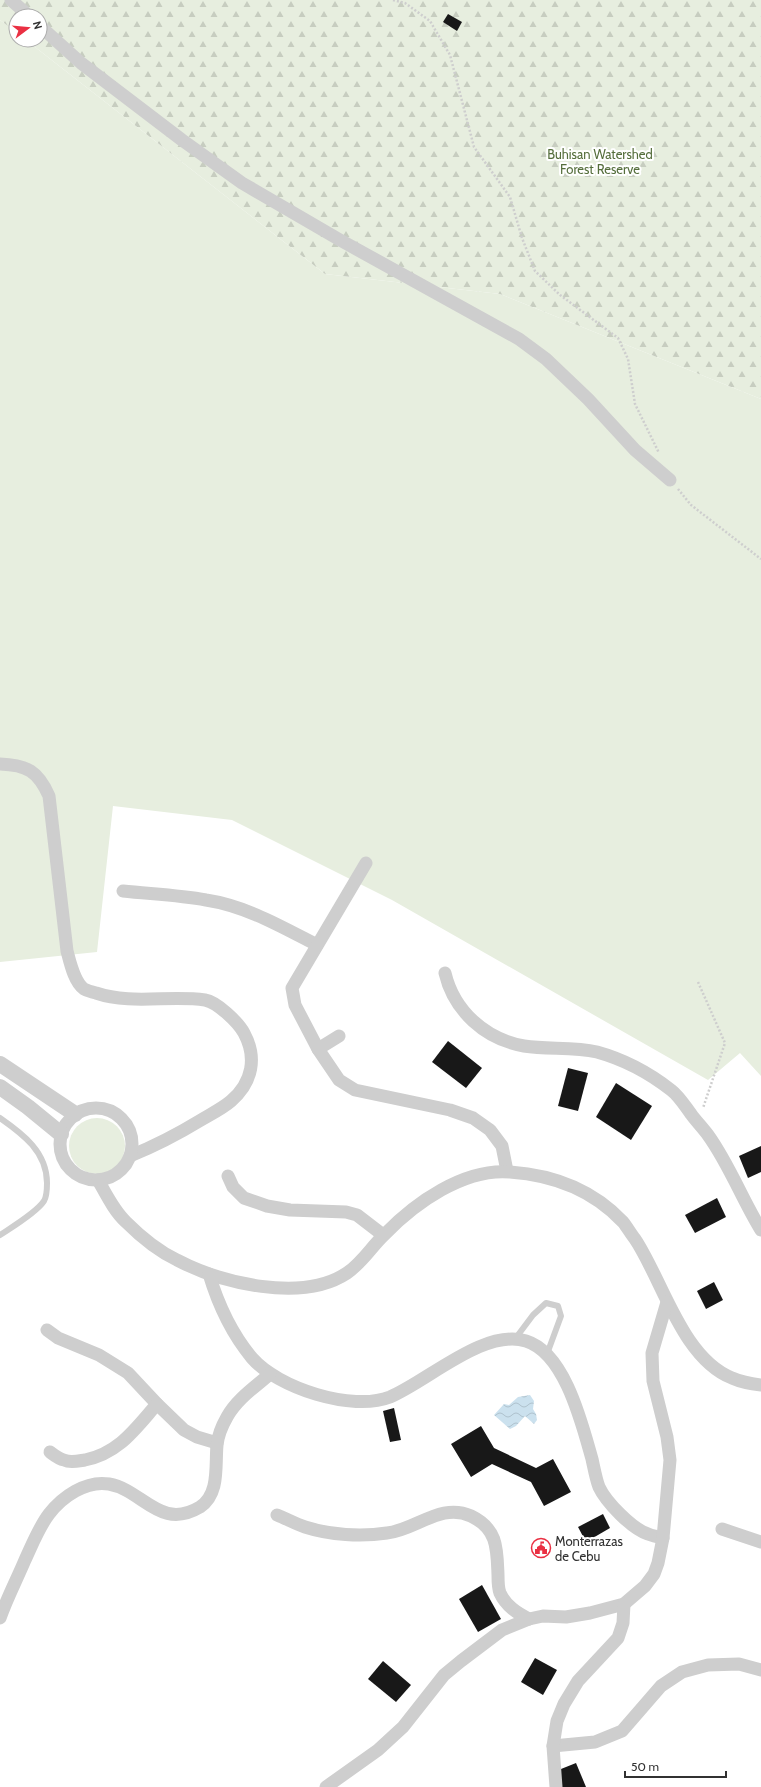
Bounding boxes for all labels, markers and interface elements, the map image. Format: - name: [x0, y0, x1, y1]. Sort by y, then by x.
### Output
- north arrow: [8, 8, 48, 48]
- text: N: [30, 20, 45, 31]
- park label: Buhisan Watershed Forest Reserve: [547, 146, 653, 177]
- place label: Monterrazas de Cebu: [555, 1533, 623, 1564]
- public building icon: Monterrazas de Cebu: [530, 1537, 552, 1559]
- scale bar: [625, 1753, 726, 1779]
- text: 50 m: [631, 1759, 659, 1774]

